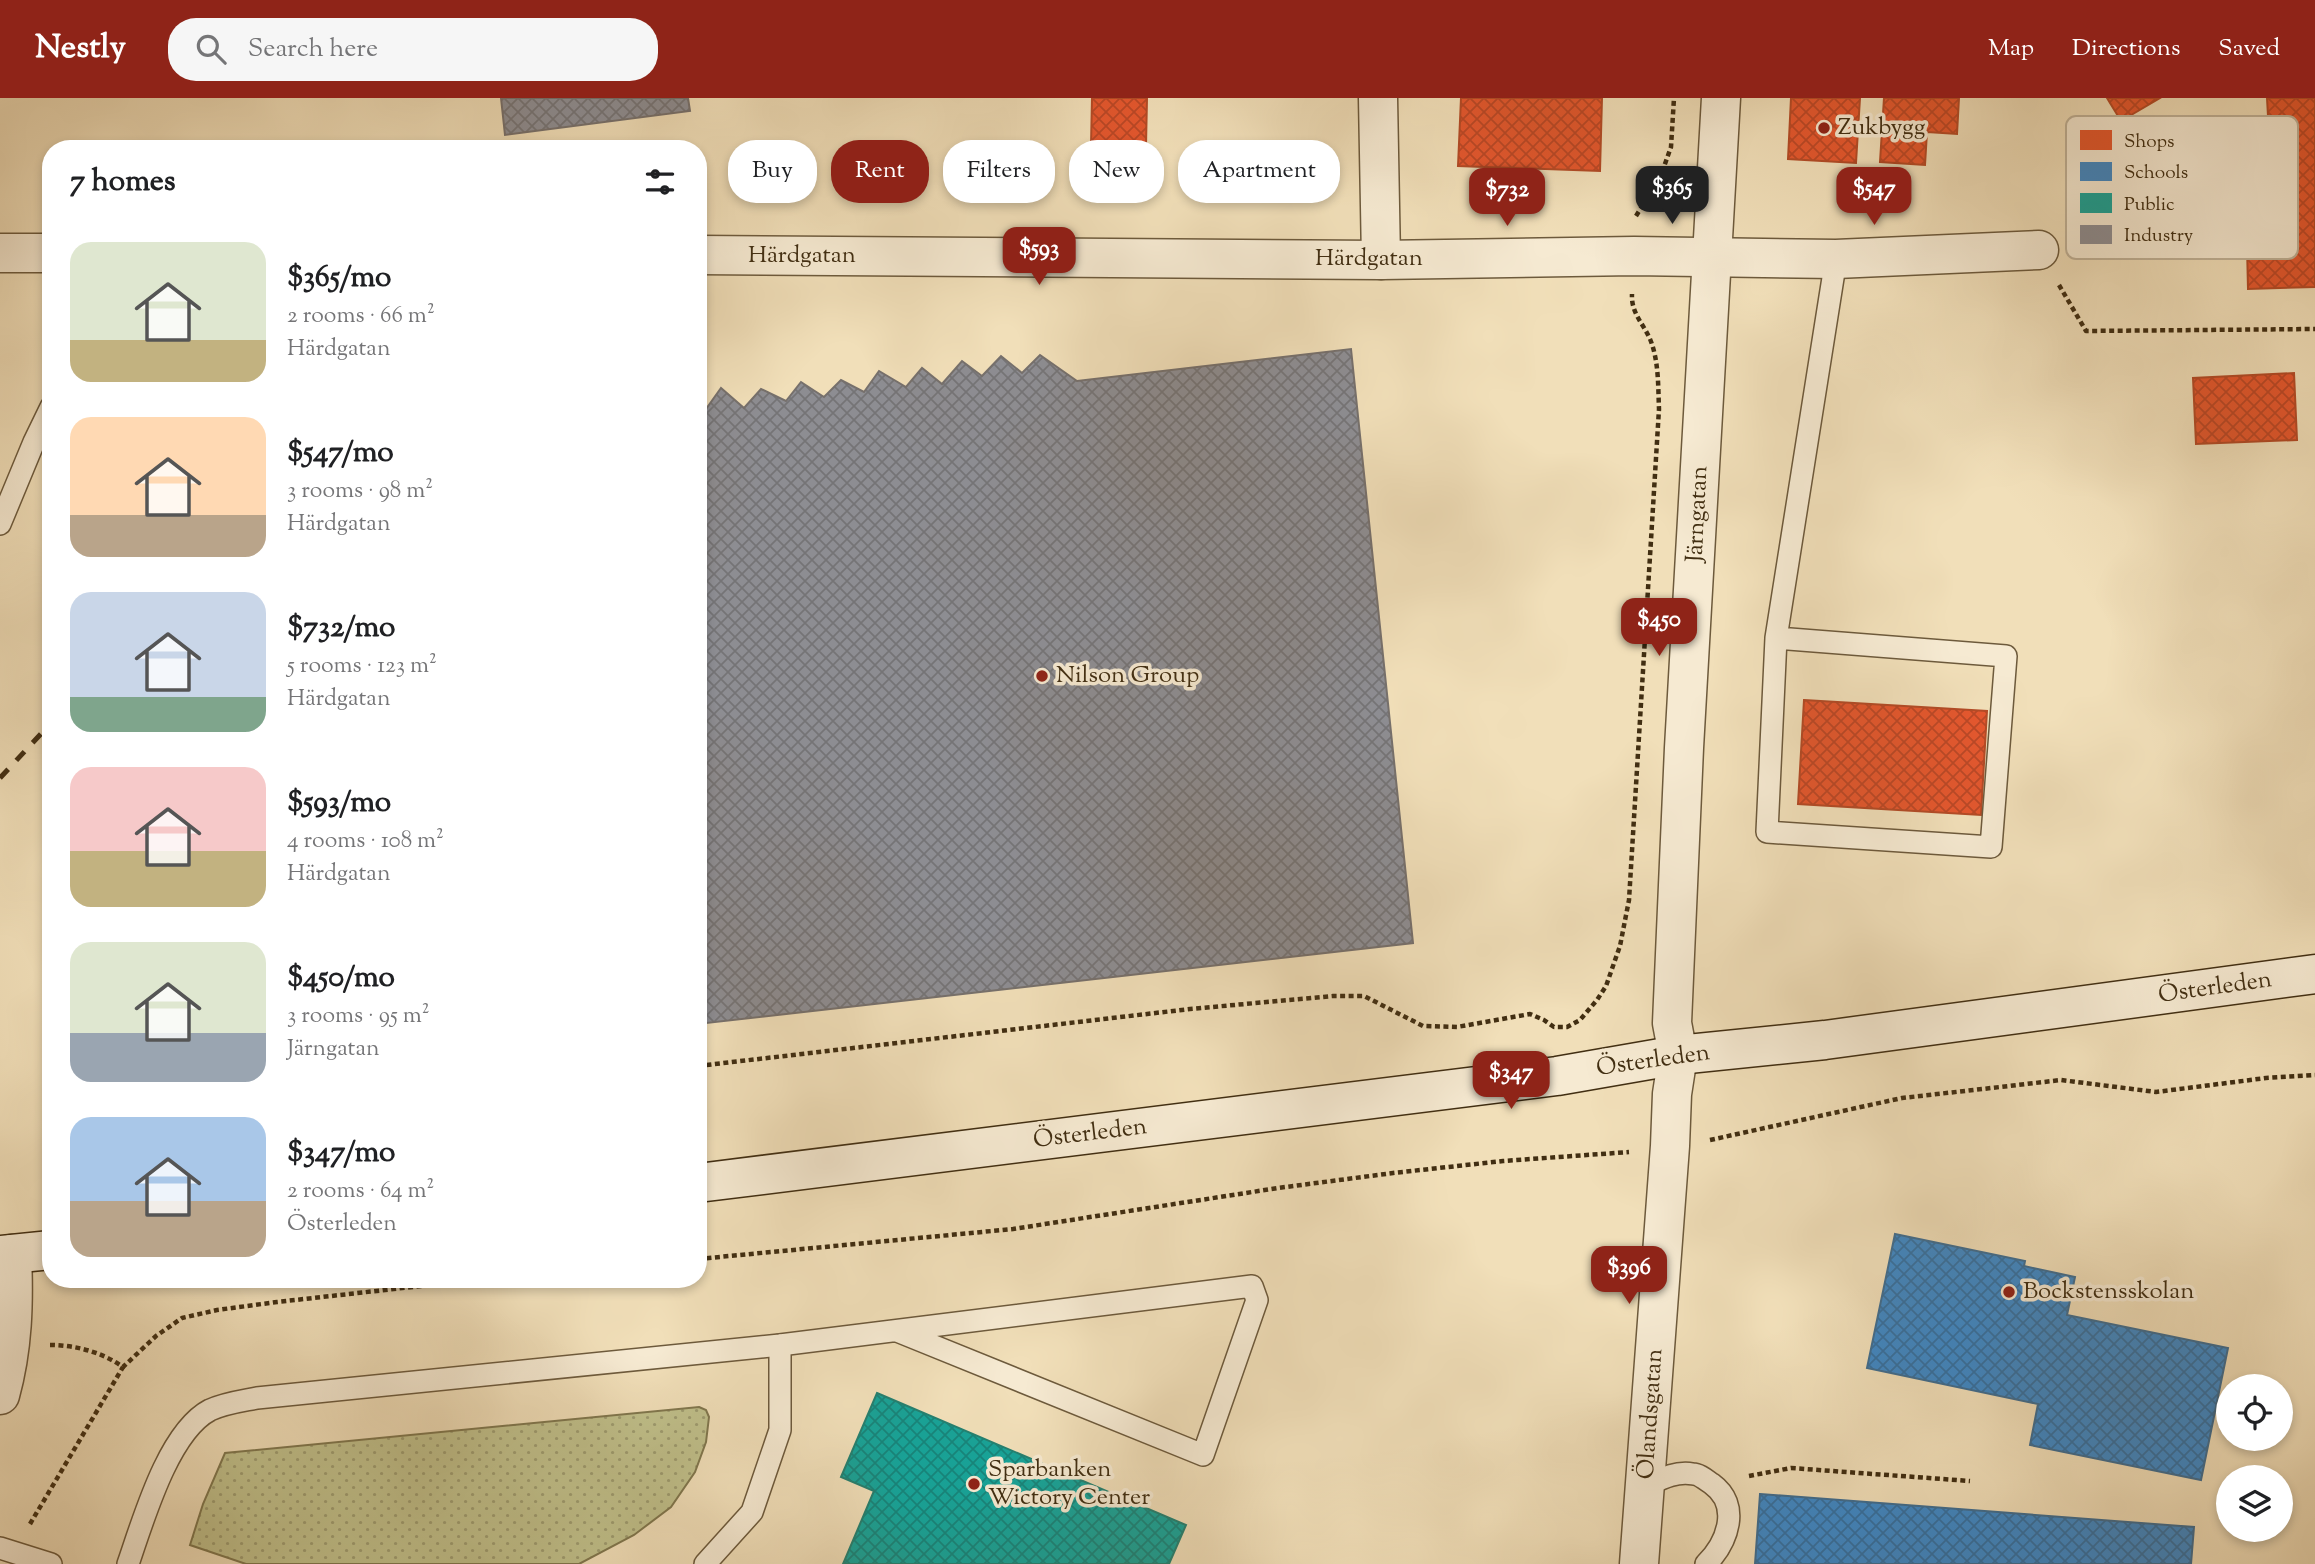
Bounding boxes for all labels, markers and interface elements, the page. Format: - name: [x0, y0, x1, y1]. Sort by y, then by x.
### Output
- search box: [168, 18, 658, 81]
- text: Nestly: [35, 25, 126, 73]
- icon: search: [192, 30, 230, 68]
- text: Search here: [248, 31, 378, 68]
- text: Map: [1988, 32, 2034, 66]
- text: Directions: [2072, 32, 2180, 66]
- text: Saved: [2218, 32, 2280, 66]
- place label: Zukbygg: [1838, 111, 1926, 145]
- legend: [2066, 116, 2298, 259]
- marker: Zukbygg: [1816, 120, 1832, 136]
- text: Shops: [2124, 129, 2175, 156]
- chip: Buy: [728, 140, 817, 203]
- chip: Rent: [831, 140, 929, 203]
- chip: Filters: [943, 140, 1055, 203]
- chip: New: [1069, 140, 1164, 203]
- chip: Apartment: [1178, 140, 1340, 203]
- text: Schools: [2124, 160, 2188, 187]
- text: 7 homes: [70, 161, 175, 204]
- icon: filters: [641, 163, 679, 201]
- pin: $365: [1631, 166, 1713, 226]
- pin: $547: [1833, 167, 1915, 227]
- pin: $732: [1466, 169, 1548, 228]
- text: $365: [1652, 172, 1692, 205]
- text: $547: [1852, 173, 1896, 206]
- text: $732: [1485, 174, 1529, 207]
- text: Public: [2124, 192, 2175, 219]
- text: Industry: [2124, 223, 2194, 250]
- pin: $593: [998, 228, 1080, 287]
- text: $593: [1019, 233, 1059, 266]
- street label: Härdgatan: [748, 239, 856, 273]
- street label: Härdgatan: [1315, 242, 1423, 276]
- text: $365/mo: [287, 257, 391, 300]
- icon: home: [126, 270, 210, 354]
- text: 2 rooms · 66 m²: [287, 300, 435, 333]
- text: Härdgatan: [287, 333, 391, 366]
- text: $547/mo: [287, 432, 394, 475]
- icon: home: [126, 445, 210, 529]
- street label: Järngatan: [1678, 465, 1718, 565]
- text: 3 rooms · 98 m²: [287, 475, 433, 508]
- text: Härdgatan: [287, 508, 391, 541]
- pin: $450: [1618, 598, 1700, 658]
- text: $450: [1637, 604, 1681, 637]
- text: $732/mo: [287, 607, 396, 650]
- icon: home: [126, 620, 210, 704]
- text: 5 rooms · 123 m²: [287, 650, 437, 683]
- place label: Nilson Group: [1056, 659, 1199, 693]
- marker: Nilson Group: [1034, 668, 1050, 684]
- text: Härdgatan: [287, 683, 391, 716]
- text: $593/mo: [287, 782, 391, 825]
- icon: home: [126, 795, 210, 879]
- text: 4 rooms · 108 m²: [287, 825, 444, 858]
- text: Härdgatan: [287, 858, 391, 891]
- text: $450/mo: [287, 957, 395, 1000]
- street label: Österleden: [2156, 963, 2274, 1013]
- icon: home: [126, 970, 210, 1054]
- text: 3 rooms · 95 m²: [287, 1000, 430, 1033]
- text: Järngatan: [287, 1033, 380, 1066]
- street label: Österleden: [1594, 1036, 1712, 1086]
- pin: $347: [1470, 1052, 1552, 1111]
- text: $347: [1489, 1057, 1533, 1090]
- street label: Österleden: [1031, 1110, 1149, 1158]
- text: $347/mo: [287, 1132, 395, 1175]
- icon: home: [126, 1145, 210, 1229]
- text: 2 rooms · 64 m²: [287, 1175, 434, 1208]
- text: Österleden: [287, 1208, 397, 1241]
- pin: $396: [1588, 1246, 1670, 1306]
- text: $396: [1607, 1252, 1651, 1285]
- place label: Bockstensskolan: [2023, 1275, 2195, 1309]
- marker: Bockstensskolan: [2001, 1284, 2017, 1300]
- street label: Ölandsgatan: [1629, 1347, 1673, 1481]
- map controls: [2216, 1374, 2293, 1542]
- button: locate: [2216, 1374, 2293, 1451]
- place label: Sparbanken Wictory Center: [988, 1453, 1150, 1515]
- button: layers: [2216, 1465, 2293, 1542]
- marker: Sparbanken Wictory Center: [966, 1476, 982, 1492]

